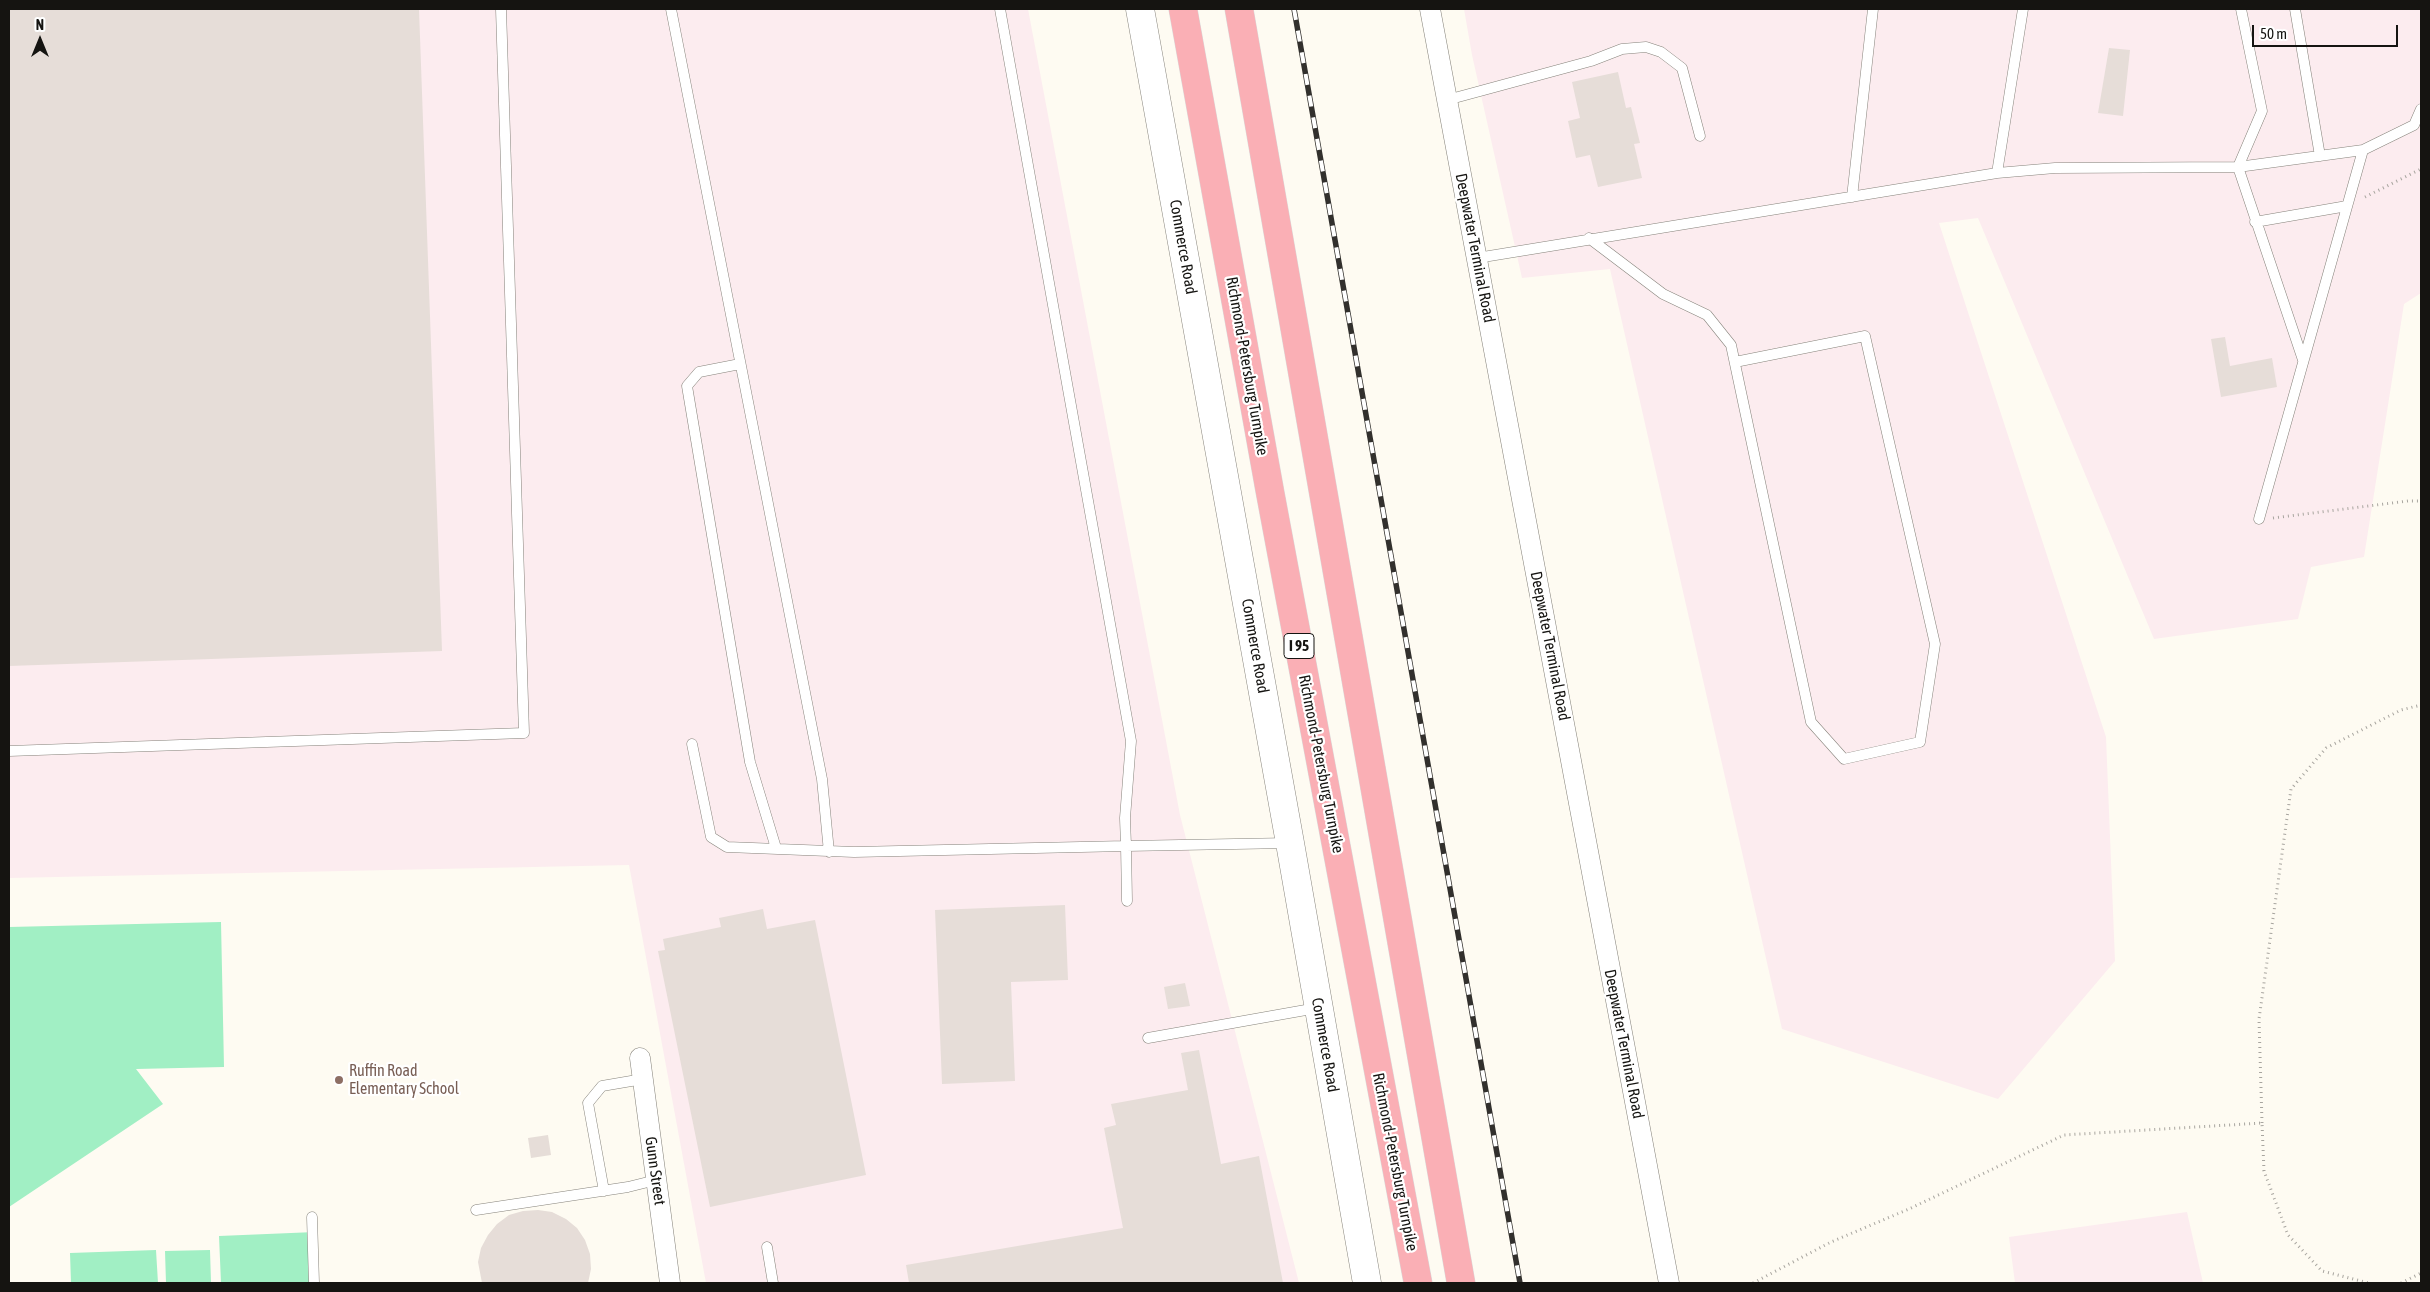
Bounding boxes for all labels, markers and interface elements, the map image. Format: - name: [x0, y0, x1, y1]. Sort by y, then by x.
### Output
- north arrow: [15, 15, 65, 65]
- scale bar: [2255, 15, 2401, 47]
- text: N: [36, 17, 44, 33]
- text: 50 m: [2260, 25, 2287, 42]
- street label: Deepwater Terminal Road: [1451, 172, 1499, 324]
- street label: Commerce Road: [1165, 198, 1201, 296]
- street label: Richmond-Petersburg Turnpike: [1222, 275, 1272, 457]
- street label: Deepwater Terminal Road: [1526, 570, 1574, 722]
- street label: Commerce Road: [1237, 597, 1273, 695]
- road number: I 95: [1284, 634, 1314, 658]
- street label: Richmond-Petersburg Turnpike: [1294, 673, 1348, 855]
- street label: Deepwater Terminal Road: [1600, 968, 1648, 1120]
- street label: Commerce Road: [1307, 996, 1343, 1094]
- place label: Ruffin Road Elementary School: [349, 1061, 459, 1099]
- street label: Richmond-Petersburg Turnpike: [1368, 1071, 1422, 1253]
- marker: Ruffin Road Elementary School: [333, 1074, 345, 1086]
- street label: Gunn Street: [641, 1135, 669, 1207]

